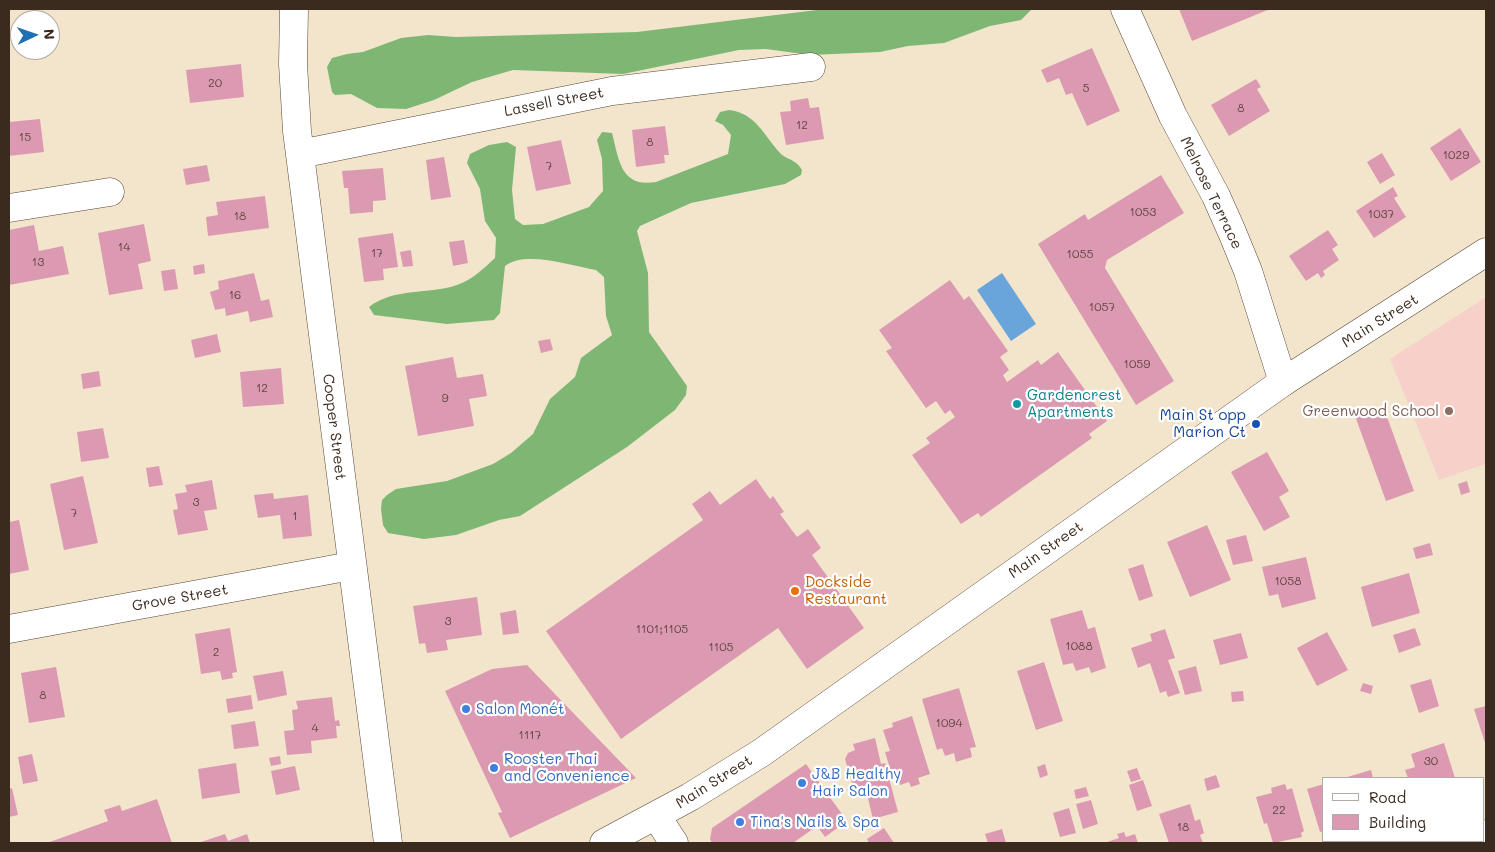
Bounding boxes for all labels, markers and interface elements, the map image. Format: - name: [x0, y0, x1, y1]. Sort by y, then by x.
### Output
- north arrow: [10, 10, 60, 60]
- text: N: [40, 28, 59, 40]
- house number: 20: [208, 76, 222, 90]
- house number: 5: [1083, 81, 1089, 95]
- street label: Lassell Street: [503, 84, 605, 120]
- house number: 8: [1237, 101, 1245, 115]
- house number: 12: [796, 118, 808, 132]
- house number: 15: [19, 130, 31, 144]
- street label: Melrose Terrace: [1176, 134, 1246, 252]
- house number: 8: [646, 135, 654, 149]
- house number: 1029: [1443, 148, 1469, 162]
- house number: 7: [546, 159, 552, 173]
- house number: 1053: [1130, 205, 1156, 219]
- house number: 1037: [1368, 207, 1394, 221]
- house number: 18: [234, 209, 246, 223]
- house number: 14: [118, 240, 130, 254]
- house number: 17: [371, 246, 383, 260]
- house number: 1055: [1067, 247, 1093, 261]
- house number: 13: [32, 255, 44, 269]
- house number: 16: [229, 288, 241, 302]
- street label: Main Street: [1338, 290, 1422, 352]
- house number: 1057: [1089, 300, 1115, 314]
- house number: 1059: [1124, 357, 1150, 371]
- street label: Cooper Street: [319, 373, 349, 481]
- house number: 12: [256, 381, 268, 395]
- place label: Gardencrest Apartments: [1027, 386, 1122, 421]
- house number: 9: [441, 391, 449, 405]
- marker: Gardencrest Apartments: [1011, 398, 1023, 410]
- place label: Greenwood School: [1302, 402, 1439, 420]
- marker: Greenwood School: [1443, 405, 1455, 417]
- place label: Main St opp Marion Ct: [1160, 406, 1246, 441]
- marker: Main St opp Marion Ct: [1250, 418, 1262, 430]
- house number: 3: [192, 495, 200, 509]
- house number: 7: [71, 506, 77, 520]
- house number: 1: [292, 509, 298, 523]
- street label: Main Street: [1005, 518, 1087, 582]
- place label: Dockside Restaurant: [805, 573, 887, 608]
- house number: 1058: [1274, 574, 1302, 588]
- street label: Grove Street: [131, 581, 229, 615]
- marker: Dockside Restaurant: [789, 585, 801, 597]
- house number: 3: [444, 614, 452, 628]
- house number: 1101;1105: [636, 622, 688, 636]
- house number: 1088: [1065, 639, 1093, 653]
- house number: 1105: [708, 640, 734, 654]
- house number: 2: [213, 645, 219, 659]
- house number: 8: [39, 688, 47, 702]
- place label: Salon Monét: [476, 700, 565, 718]
- marker: Salon Monét: [460, 703, 472, 715]
- house number: 1094: [936, 716, 962, 730]
- house number: 4: [311, 721, 319, 735]
- house number: 1117: [519, 728, 541, 742]
- place label: Rooster Thai and Convenience: [504, 750, 630, 785]
- street label: Main Street: [672, 751, 756, 813]
- house number: 30: [1424, 754, 1438, 768]
- marker: Rooster Thai and Convenience: [488, 762, 500, 774]
- place label: J&B Healthy Hair Salon: [812, 765, 901, 800]
- marker: J&B Healthy Hair Salon: [796, 777, 808, 789]
- legend: [1322, 777, 1485, 842]
- text: Road: [1369, 787, 1406, 807]
- house number: 22: [1272, 803, 1286, 817]
- text: Building: [1369, 812, 1426, 832]
- place label: Tina's Nails & Spa: [750, 813, 880, 831]
- marker: Tina's Nails & Spa: [734, 816, 746, 828]
- house number: 18: [1177, 820, 1189, 834]

